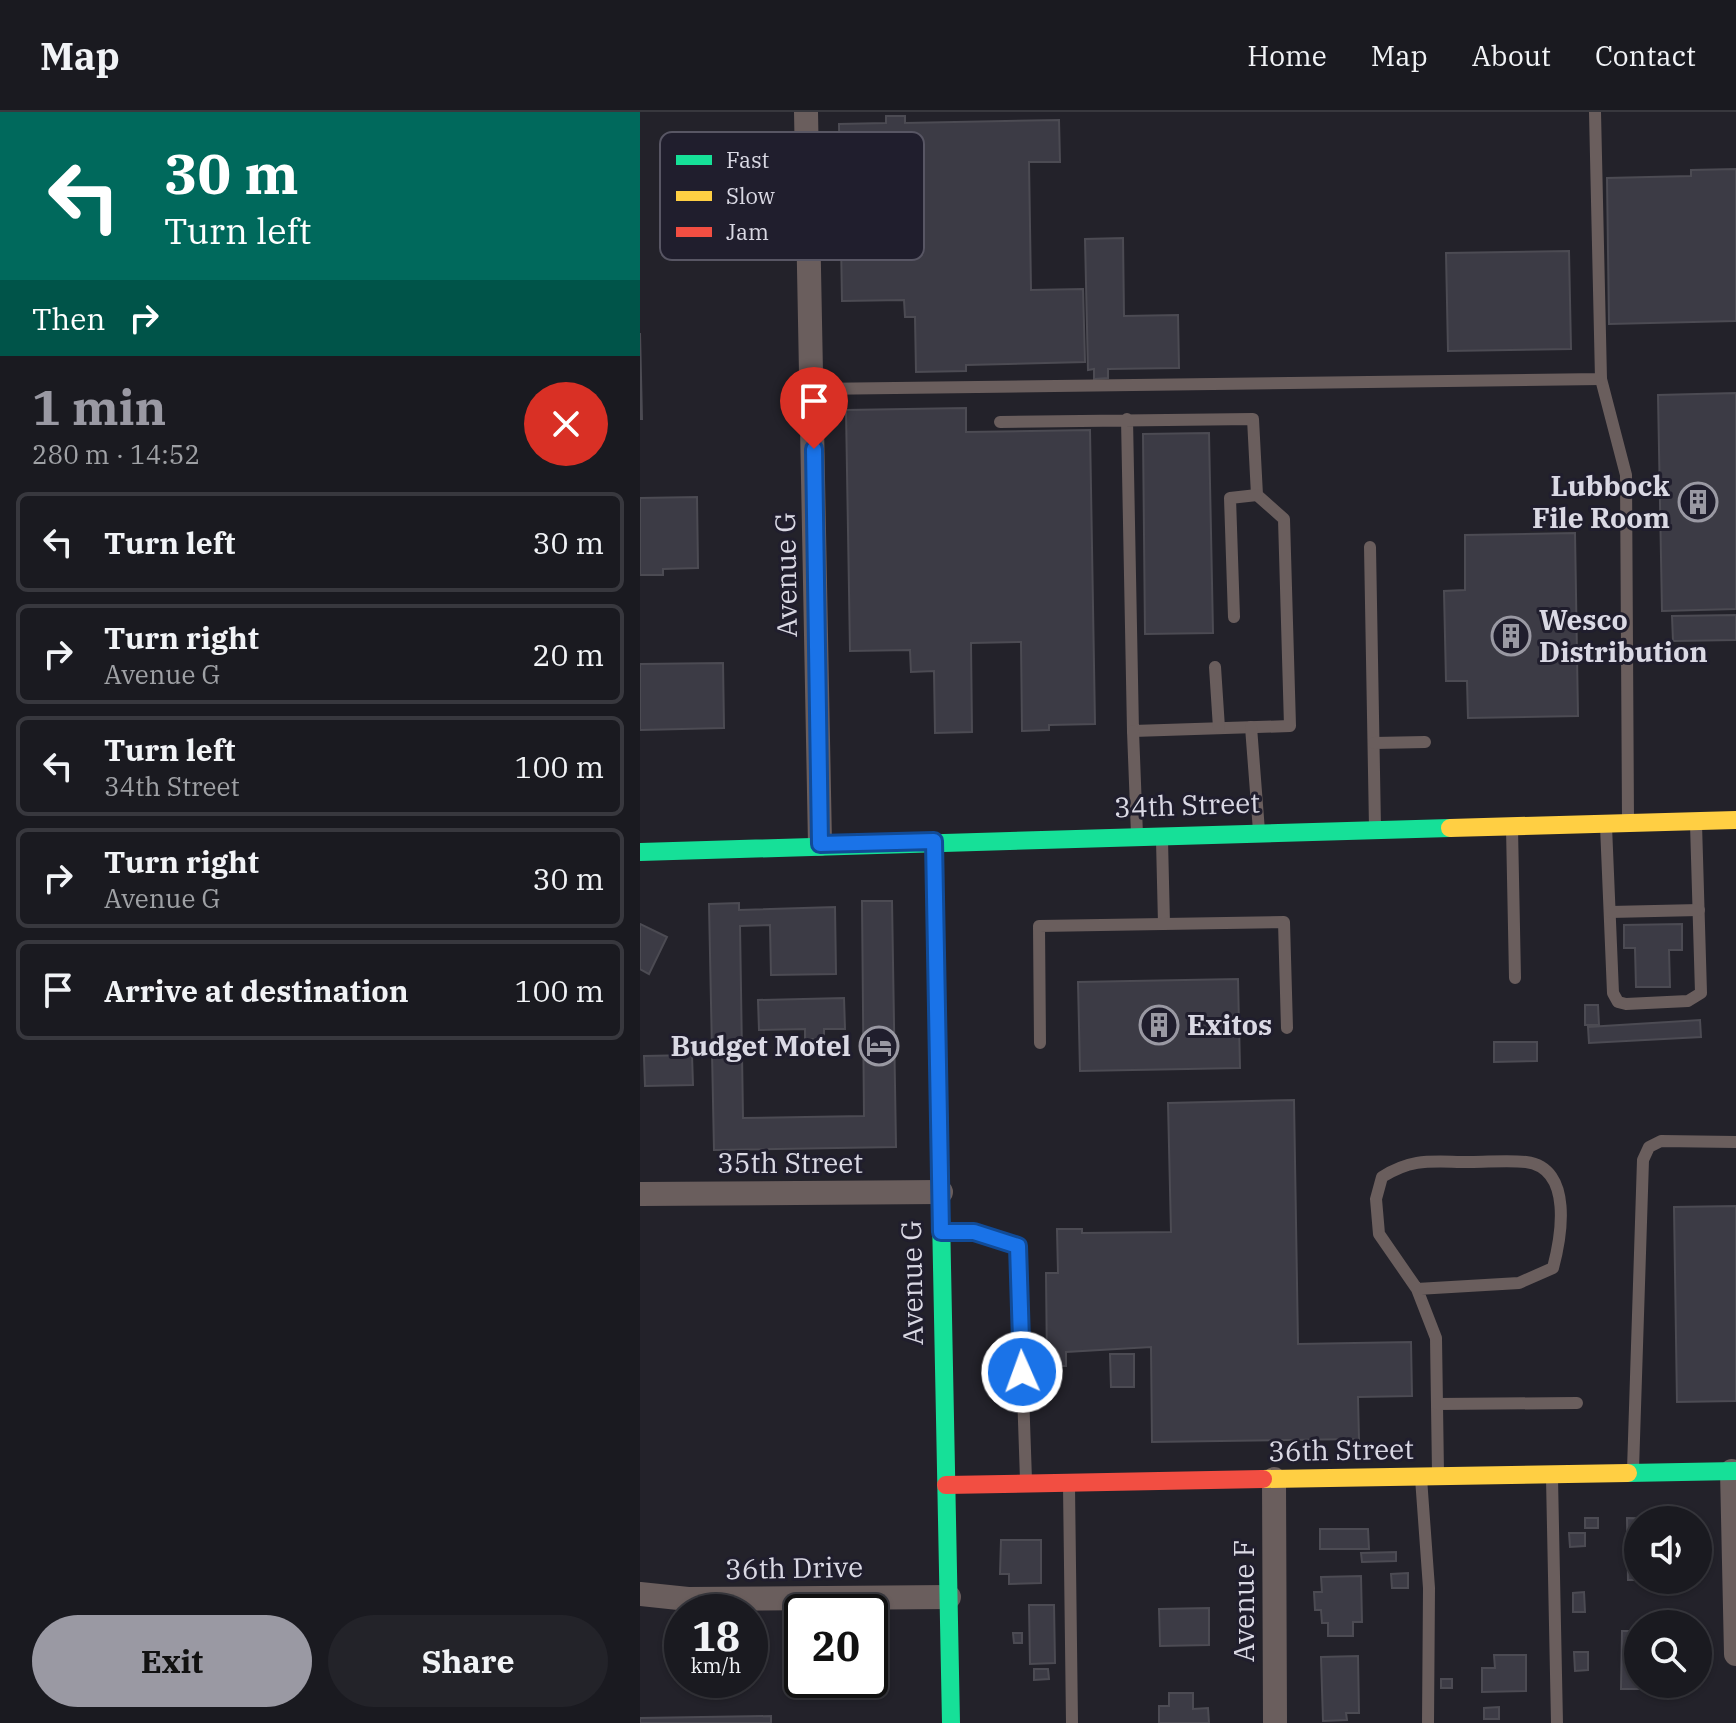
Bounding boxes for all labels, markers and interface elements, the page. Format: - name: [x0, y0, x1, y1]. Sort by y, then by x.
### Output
- text: Map: [40, 31, 120, 80]
- text: Home: [1247, 37, 1327, 74]
- text: Map: [1371, 37, 1428, 74]
- text: About: [1472, 37, 1551, 74]
- text: Contact: [1595, 37, 1696, 74]
- legend: [660, 132, 924, 260]
- text: 30 m: [164, 137, 299, 209]
- icon: left: [32, 144, 136, 248]
- text: Fast: [726, 145, 769, 174]
- text: Slow: [726, 181, 775, 210]
- text: Turn left: [164, 207, 311, 254]
- text: Jam: [726, 217, 769, 246]
- icon: right: [122, 296, 166, 340]
- text: Then: [32, 299, 106, 338]
- pin: [780, 367, 848, 449]
- text: 1 min: [32, 376, 166, 438]
- icon: arrive: [792, 379, 836, 423]
- button: close: [524, 382, 608, 466]
- text: 280 m · 14:52: [32, 437, 200, 471]
- place label: Lubbock File Room: [1532, 467, 1671, 536]
- building icon: Lubbock File Room: [1677, 481, 1719, 523]
- street label: Avenue G: [766, 512, 805, 638]
- icon: left: [36, 520, 80, 564]
- text: Turn left: [104, 523, 236, 562]
- text: 30 m: [532, 523, 604, 562]
- place label: Wesco Distribution: [1539, 601, 1708, 670]
- building icon: Wesco Distribution: [1490, 615, 1532, 657]
- text: Turn right: [104, 618, 259, 657]
- icon: right: [36, 632, 80, 676]
- text: 20 m: [532, 635, 604, 674]
- text: Avenue G: [104, 657, 220, 691]
- text: Turn left: [104, 730, 236, 769]
- icon: left: [36, 744, 80, 788]
- text: 100 m: [514, 747, 604, 786]
- text: 34th Street: [104, 769, 240, 803]
- street label: 34th Street: [1113, 783, 1261, 826]
- text: Turn right: [104, 842, 259, 881]
- icon: right: [36, 856, 80, 900]
- text: 30 m: [532, 859, 604, 898]
- text: Avenue G: [104, 881, 220, 915]
- icon: arrive: [36, 968, 80, 1012]
- text: Arrive at destination: [104, 971, 409, 1010]
- text: 100 m: [514, 971, 604, 1010]
- building icon: Exitos: [1138, 1004, 1180, 1046]
- place label: Exitos: [1187, 1006, 1272, 1043]
- hotel icon: Budget Motel: [858, 1025, 900, 1067]
- place label: Budget Motel: [670, 1027, 851, 1064]
- street label: 35th Street: [717, 1144, 863, 1181]
- street label: Avenue G: [892, 1220, 931, 1346]
- position arrow: [980, 1330, 1064, 1414]
- street label: 36th Street: [1268, 1430, 1414, 1469]
- map controls: [1624, 1506, 1712, 1698]
- button: sound: [1624, 1506, 1712, 1594]
- street label: Avenue F: [1225, 1540, 1262, 1662]
- street label: 36th Drive: [725, 1548, 863, 1587]
- speed limit sign: 20: [784, 1594, 888, 1698]
- text: 18: [692, 1610, 740, 1662]
- button: search: [1624, 1610, 1712, 1698]
- button: Exit: [32, 1615, 312, 1707]
- button: Share: [328, 1615, 608, 1707]
- text: km/h: [691, 1652, 741, 1679]

